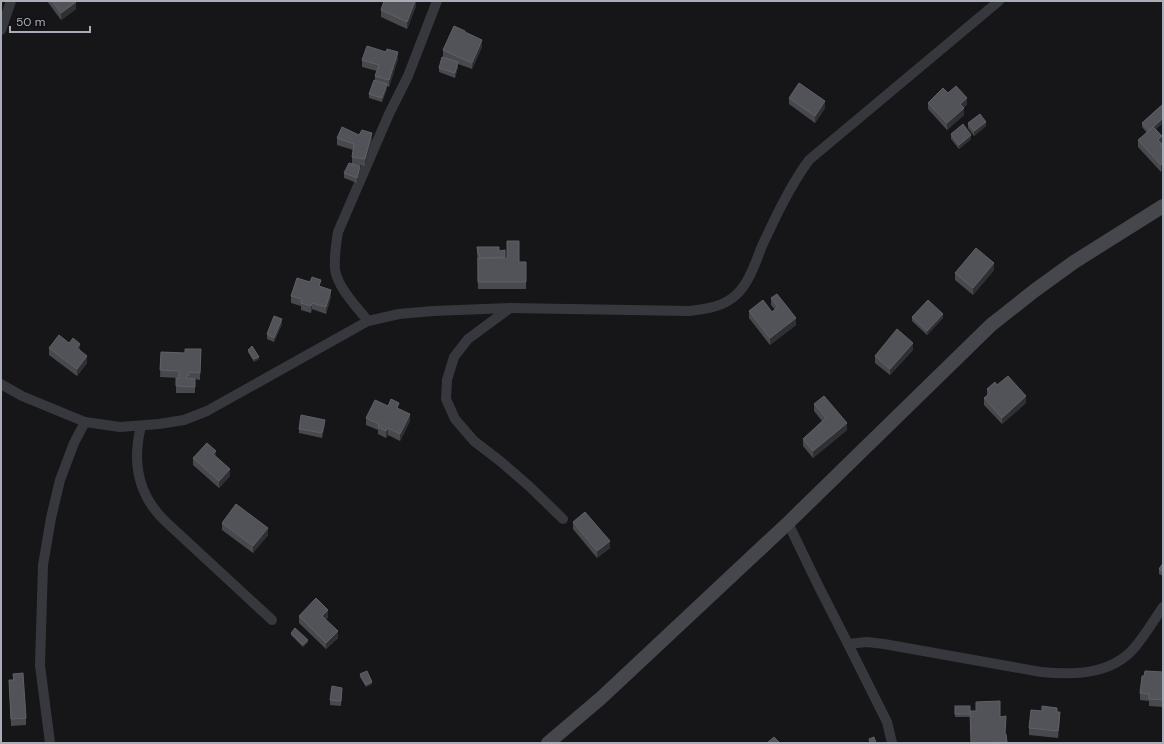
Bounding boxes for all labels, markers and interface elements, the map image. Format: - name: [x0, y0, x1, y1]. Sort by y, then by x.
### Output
- scale bar: [10, 8, 90, 34]
- text: 50 m: [16, 14, 45, 30]

